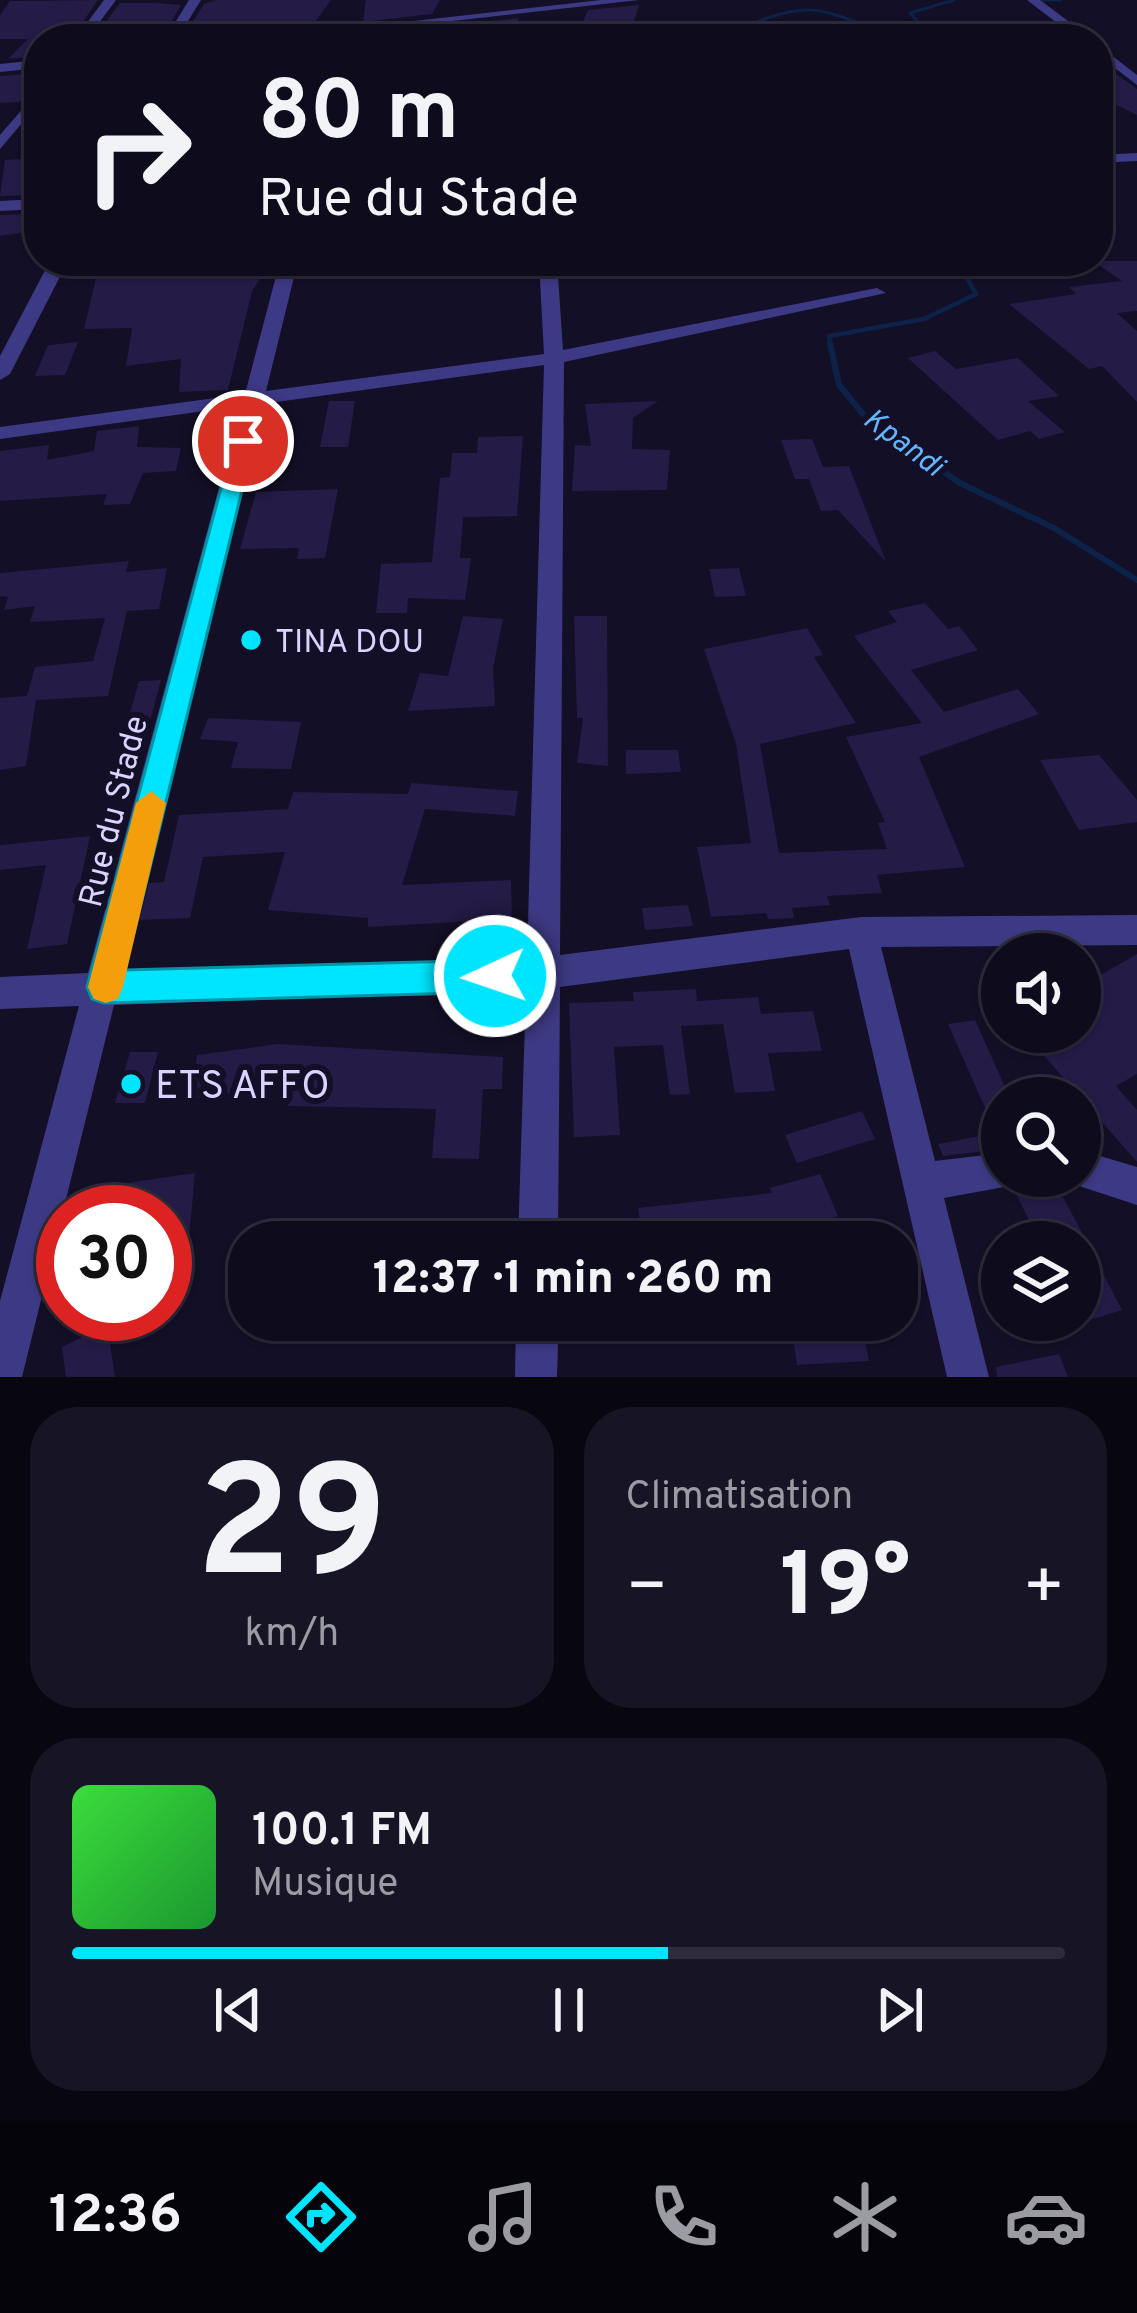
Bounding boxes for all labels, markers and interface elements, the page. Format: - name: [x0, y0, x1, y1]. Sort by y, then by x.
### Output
- text: 80 m: [258, 63, 459, 169]
- icon: right: [60, 72, 216, 228]
- text: Rue du Stade: [258, 167, 579, 236]
- pin: [192, 390, 294, 492]
- water label: Kpandi: [855, 402, 951, 487]
- icon: arrive: [210, 408, 276, 474]
- place label: TINA DOU: [275, 623, 424, 665]
- marker: TINA DOU: [238, 627, 264, 653]
- street label: Rue du Stade: [72, 712, 160, 912]
- position arrow: [432, 913, 558, 1039]
- map controls: [981, 933, 1101, 1341]
- button: sound: [981, 933, 1101, 1053]
- place label: ETS AFFO: [155, 1064, 330, 1113]
- marker: ETS AFFO: [118, 1071, 144, 1097]
- button: search: [981, 1077, 1101, 1197]
- speed limit sign: 30: [36, 1185, 192, 1341]
- button: layers: [981, 1221, 1101, 1341]
- text: 12:37 · 1 min · 260 m: [373, 1252, 773, 1309]
- text: 29: [196, 1434, 387, 1632]
- text: Climatisation: [626, 1474, 853, 1523]
- text: 19°: [780, 1534, 910, 1647]
- text: −: [626, 1549, 668, 1632]
- text: +: [1022, 1549, 1065, 1632]
- text: km/h: [244, 1611, 339, 1660]
- text: 100.1 FM: [252, 1804, 432, 1861]
- text: Musique: [252, 1861, 398, 1910]
- icon: previous: [205, 1977, 271, 2043]
- icon: pause: [536, 1977, 602, 2043]
- icon: next: [867, 1977, 933, 2043]
- icon: directions: [279, 2175, 363, 2259]
- icon: music: [461, 2175, 545, 2259]
- icon: phone: [642, 2175, 726, 2259]
- icon: climate: [823, 2175, 907, 2259]
- icon: car: [1004, 2175, 1088, 2259]
- text: 12:36: [49, 2183, 182, 2252]

